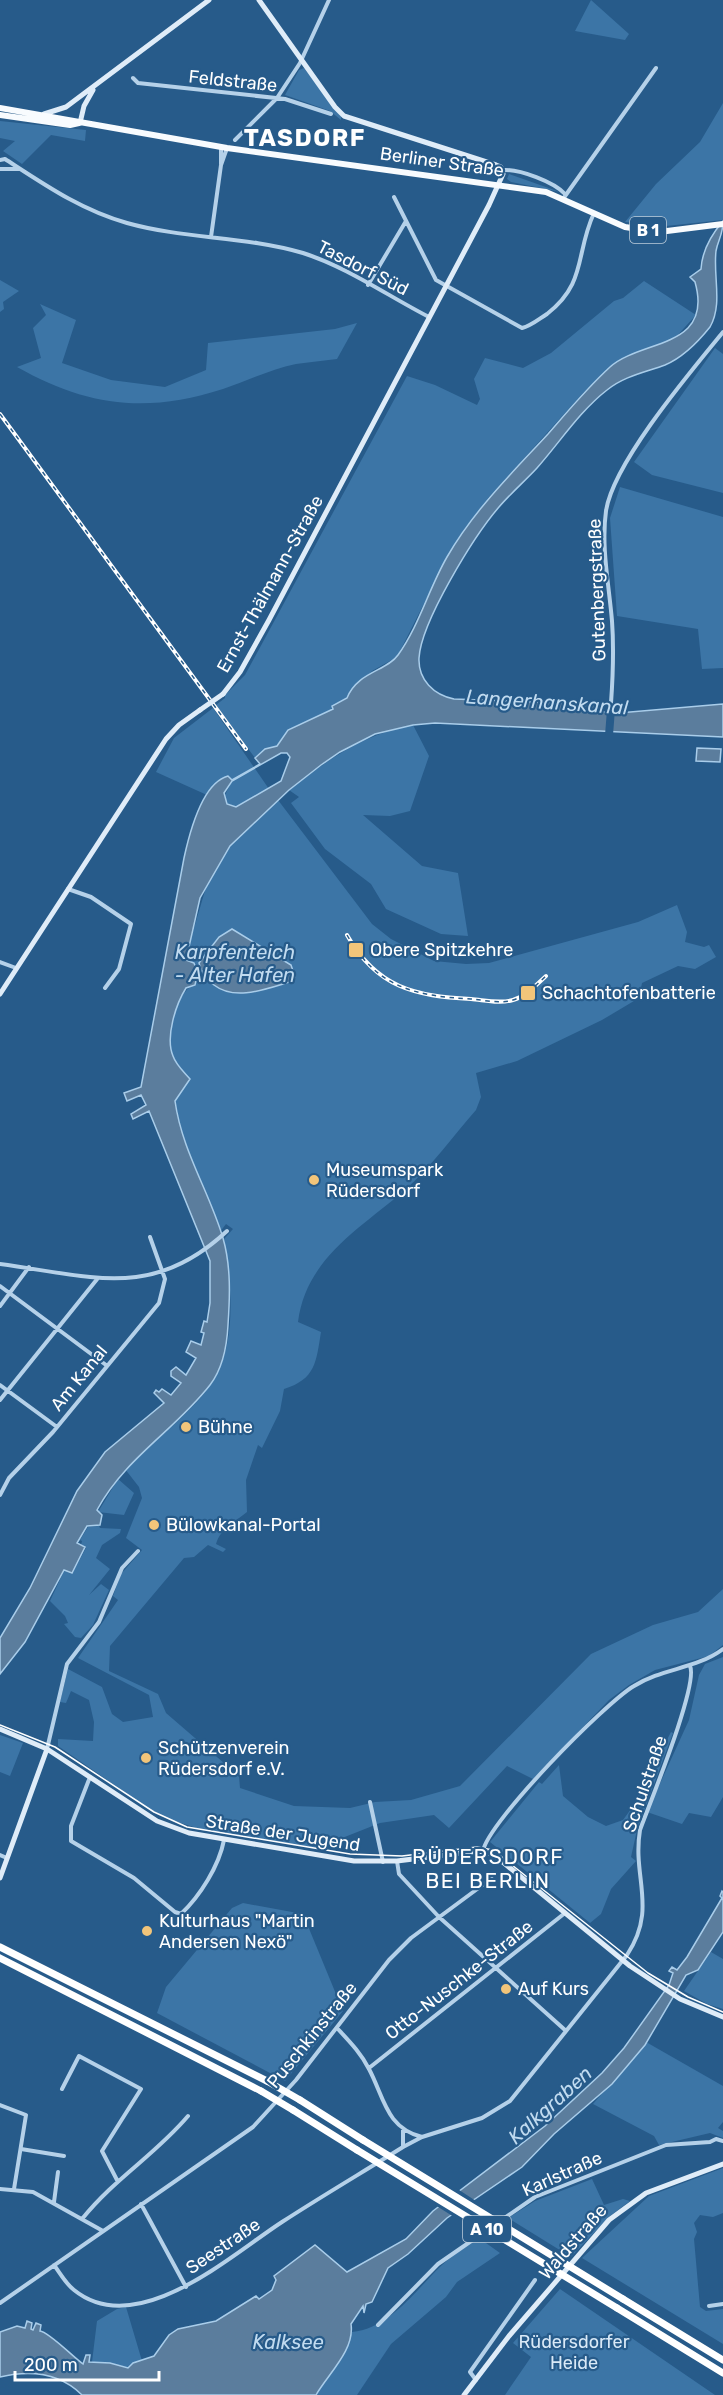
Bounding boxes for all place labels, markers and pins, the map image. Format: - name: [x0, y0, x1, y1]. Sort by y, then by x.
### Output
- place label: Obere Spitzkehre: [370, 939, 513, 961]
- marker: Obere Spitzkehre: [347, 941, 365, 959]
- place label: Schachtofenbatterie: [542, 982, 716, 1004]
- marker: Schachtofenbatterie: [519, 984, 537, 1002]
- place label: Museumspark Rüdersdorf: [326, 1159, 444, 1202]
- marker: Museumspark Rüdersdorf: [307, 1173, 321, 1187]
- place label: Bühne: [198, 1416, 253, 1438]
- marker: Bühne: [179, 1420, 193, 1434]
- place label: Bülowkanal-Portal: [166, 1514, 321, 1536]
- marker: Bülowkanal-Portal: [147, 1518, 161, 1532]
- place label: Schützenverein Rüdersdorf e.V.: [158, 1737, 289, 1780]
- marker: Schützenverein Rüdersdorf e.V.: [139, 1751, 153, 1765]
- place label: Kulturhaus "Martin Andersen Nexö": [159, 1910, 315, 1953]
- marker: Kulturhaus "Martin Andersen Nexö": [140, 1924, 154, 1938]
- place label: Auf Kurs: [518, 1978, 589, 2000]
- marker: Auf Kurs: [499, 1982, 513, 1996]

